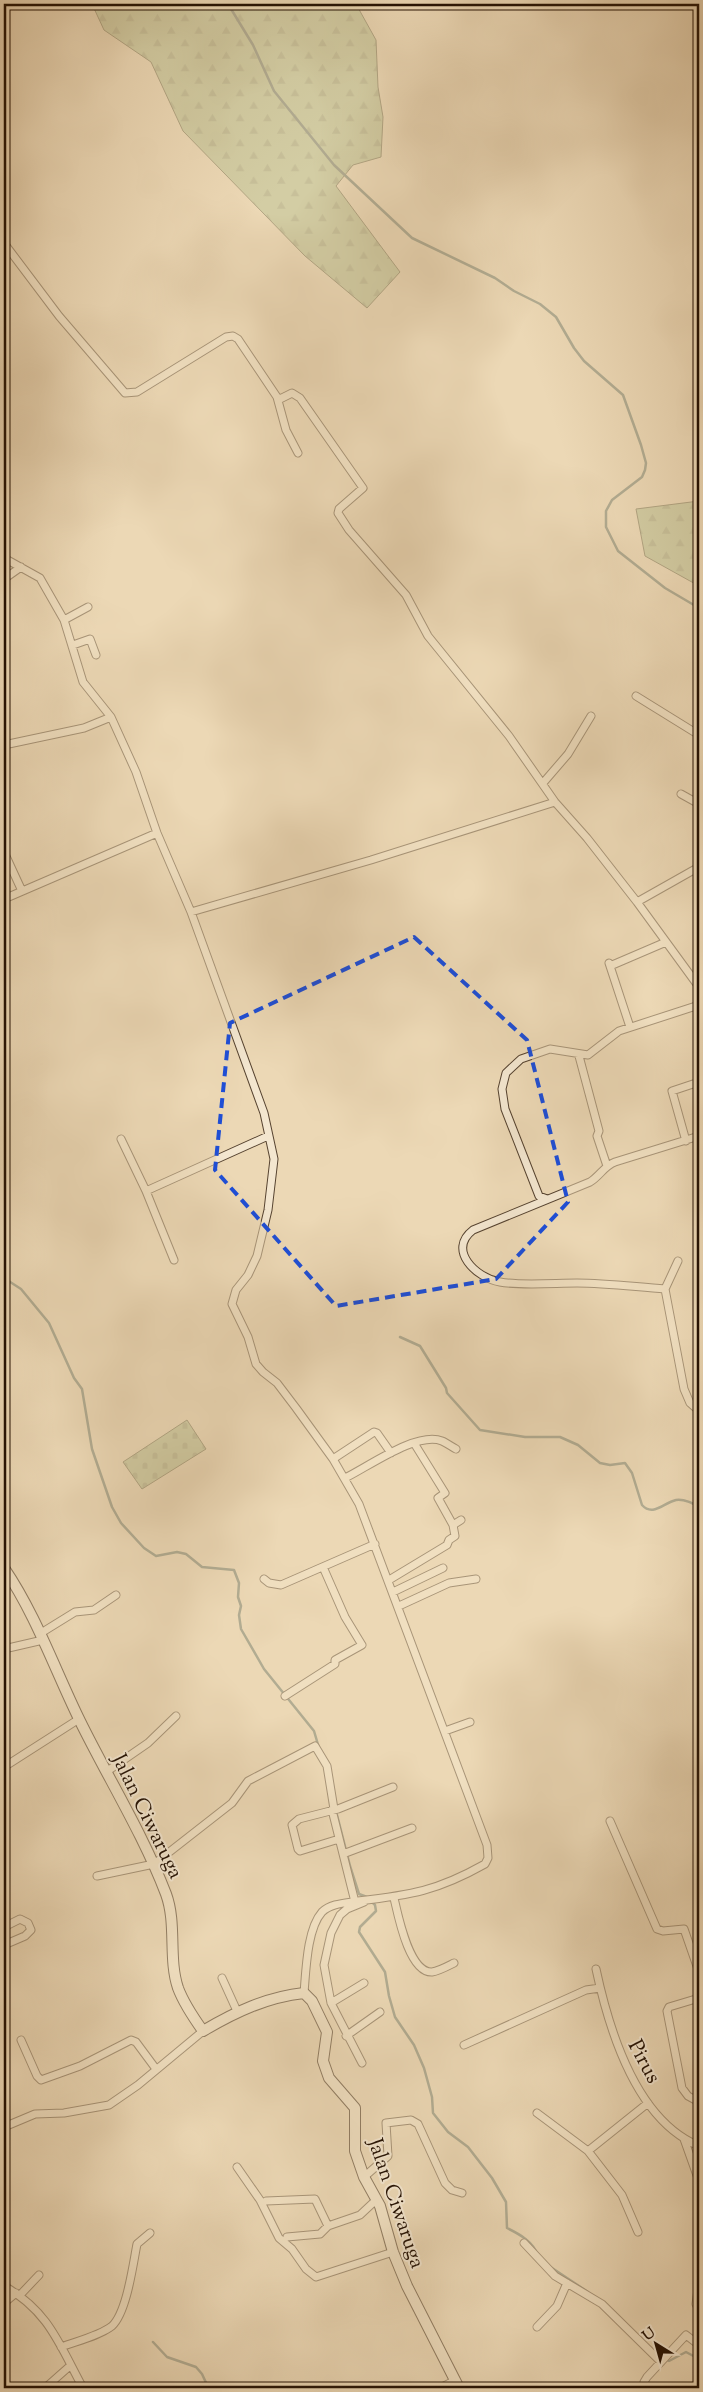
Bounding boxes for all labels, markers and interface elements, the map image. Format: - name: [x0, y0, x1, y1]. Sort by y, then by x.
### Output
- street label: Jalan Ciwaruga: [103, 1748, 190, 1885]
- street label: Pirus: [619, 2035, 667, 2089]
- street label: Jalan Ciwaruga: [359, 2134, 431, 2273]
- north arrow: [630, 2320, 680, 2370]
- text: U: [639, 2323, 660, 2347]

